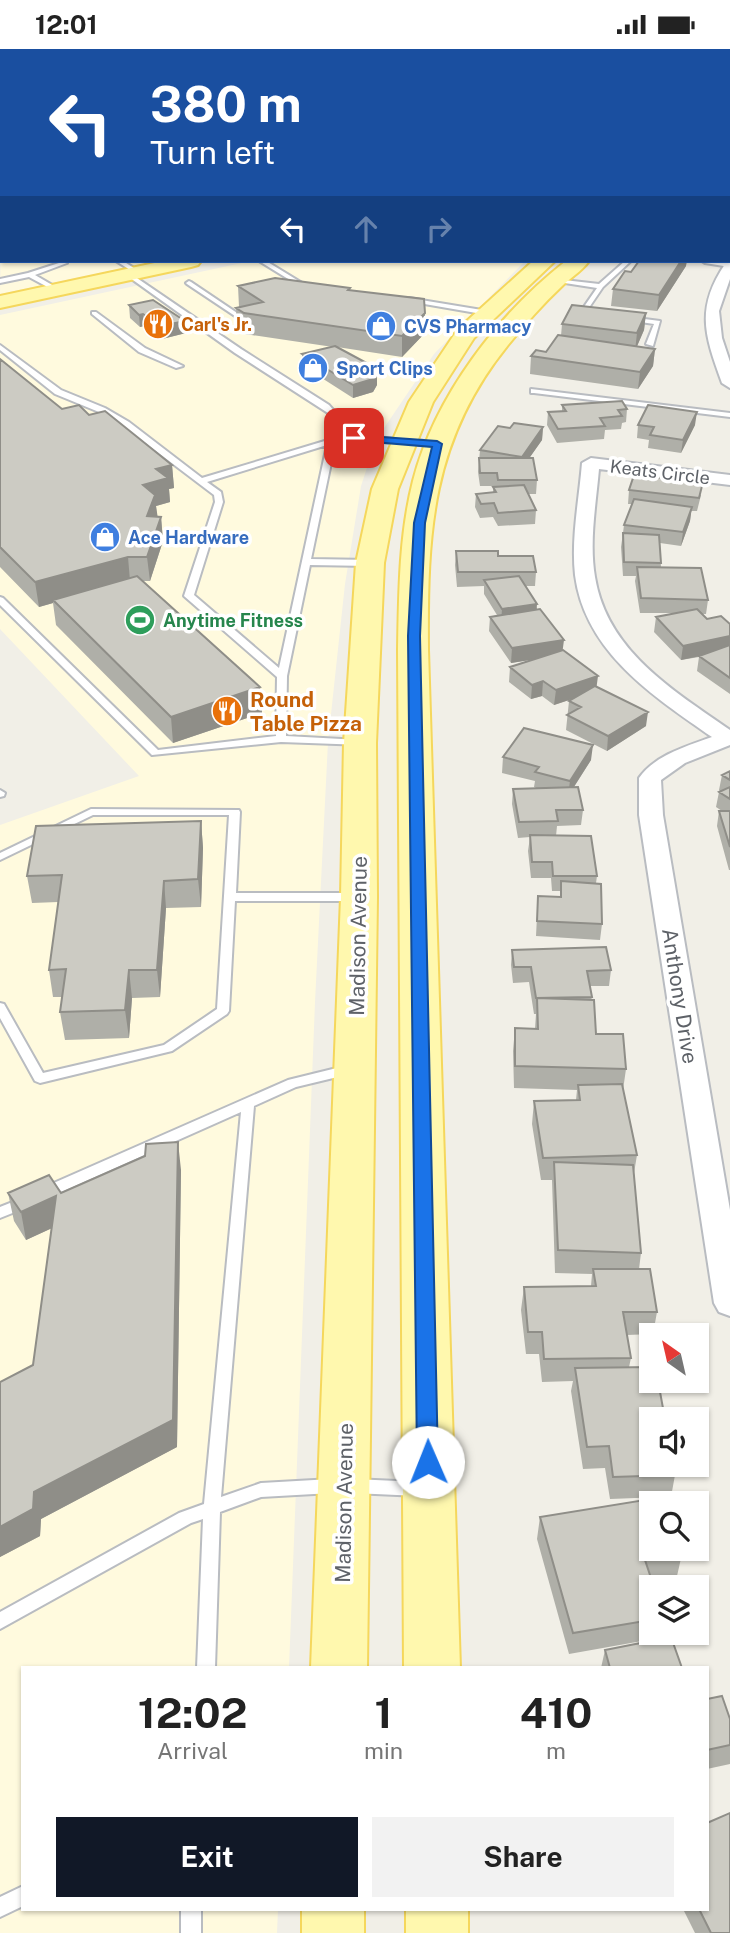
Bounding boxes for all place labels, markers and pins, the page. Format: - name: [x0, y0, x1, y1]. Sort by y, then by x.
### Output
- restaurant icon: Carl's Jr.: [141, 307, 175, 341]
- shop icon: CVS Pharmacy: [364, 309, 398, 343]
- place label: Carl's Jr.: [181, 314, 252, 335]
- place label: CVS Pharmacy: [404, 316, 531, 337]
- shop icon: Sport Clips: [296, 351, 330, 385]
- place label: Sport Clips: [336, 358, 433, 379]
- pin: [324, 408, 384, 468]
- shop icon: Ace Hardware: [88, 520, 122, 554]
- place label: Ace Hardware: [128, 527, 249, 548]
- sports icon: Anytime Fitness: [123, 603, 157, 637]
- place label: Anytime Fitness: [163, 610, 303, 631]
- place label: Round Table Pizza: [250, 687, 362, 736]
- restaurant icon: Round Table Pizza: [210, 694, 244, 728]

